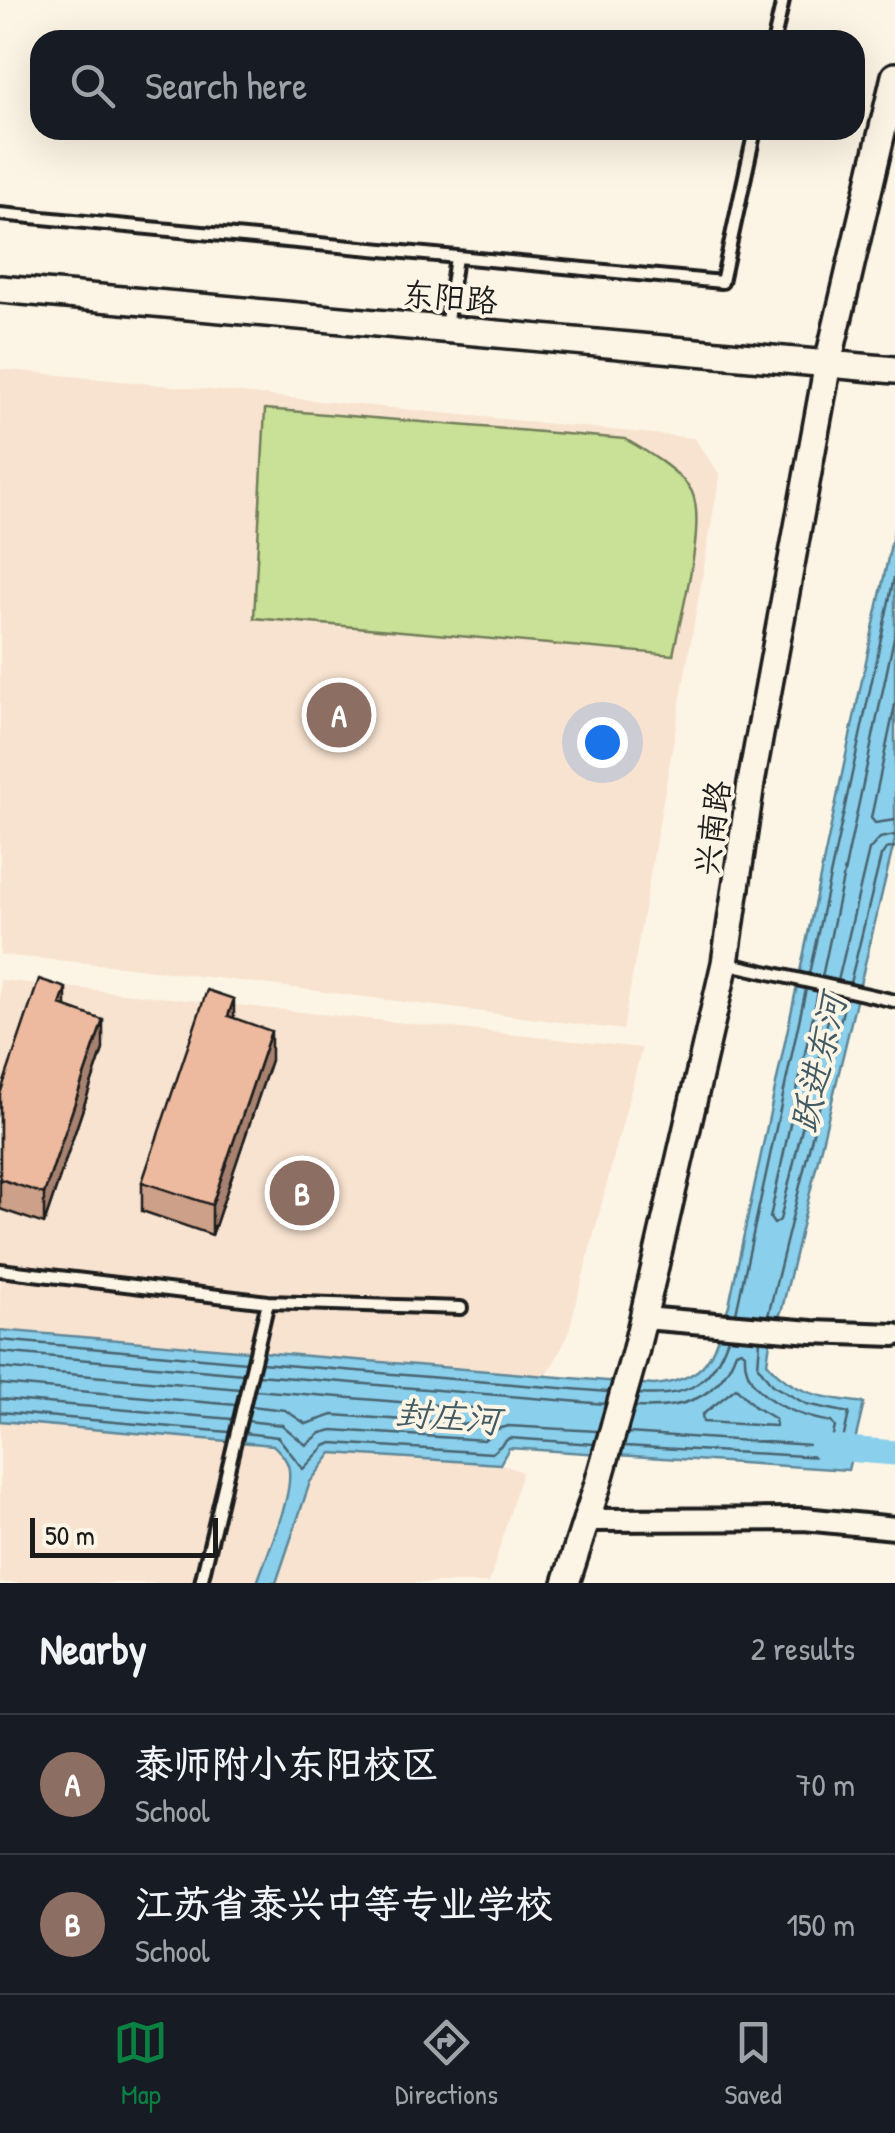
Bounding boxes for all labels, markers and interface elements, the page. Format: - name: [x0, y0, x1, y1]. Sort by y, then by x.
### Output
- search box: [30, 30, 865, 140]
- icon: search: [65, 58, 120, 113]
- text: Search here: [145, 59, 307, 111]
- street label: 东阳路: [400, 271, 500, 323]
- pin: A: [306, 678, 372, 752]
- your location: [577, 717, 628, 768]
- street label: 兴南路: [684, 777, 740, 879]
- water label: 跃进东河: [779, 985, 858, 1136]
- pin: B: [270, 1156, 334, 1230]
- water label: 封庄河: [394, 1388, 507, 1444]
- scale bar: [30, 1513, 218, 1558]
- text: 50 m: [45, 1516, 95, 1554]
- text: Nearby: [40, 1620, 147, 1677]
- text: 2 results: [751, 1627, 855, 1670]
- text: 泰师附小东阳校区: [135, 1737, 439, 1789]
- text: A: [65, 1763, 80, 1806]
- text: 70 m: [796, 1763, 855, 1806]
- text: School: [135, 1789, 210, 1832]
- text: 江苏省泰兴中等专业学校: [135, 1877, 553, 1929]
- text: B: [64, 1903, 81, 1946]
- text: 150 m: [786, 1903, 855, 1946]
- text: School: [135, 1929, 210, 1972]
- tab: Map: [113, 2015, 168, 2113]
- tab: Directions: [395, 2015, 498, 2113]
- tab: Saved: [725, 2015, 782, 2113]

